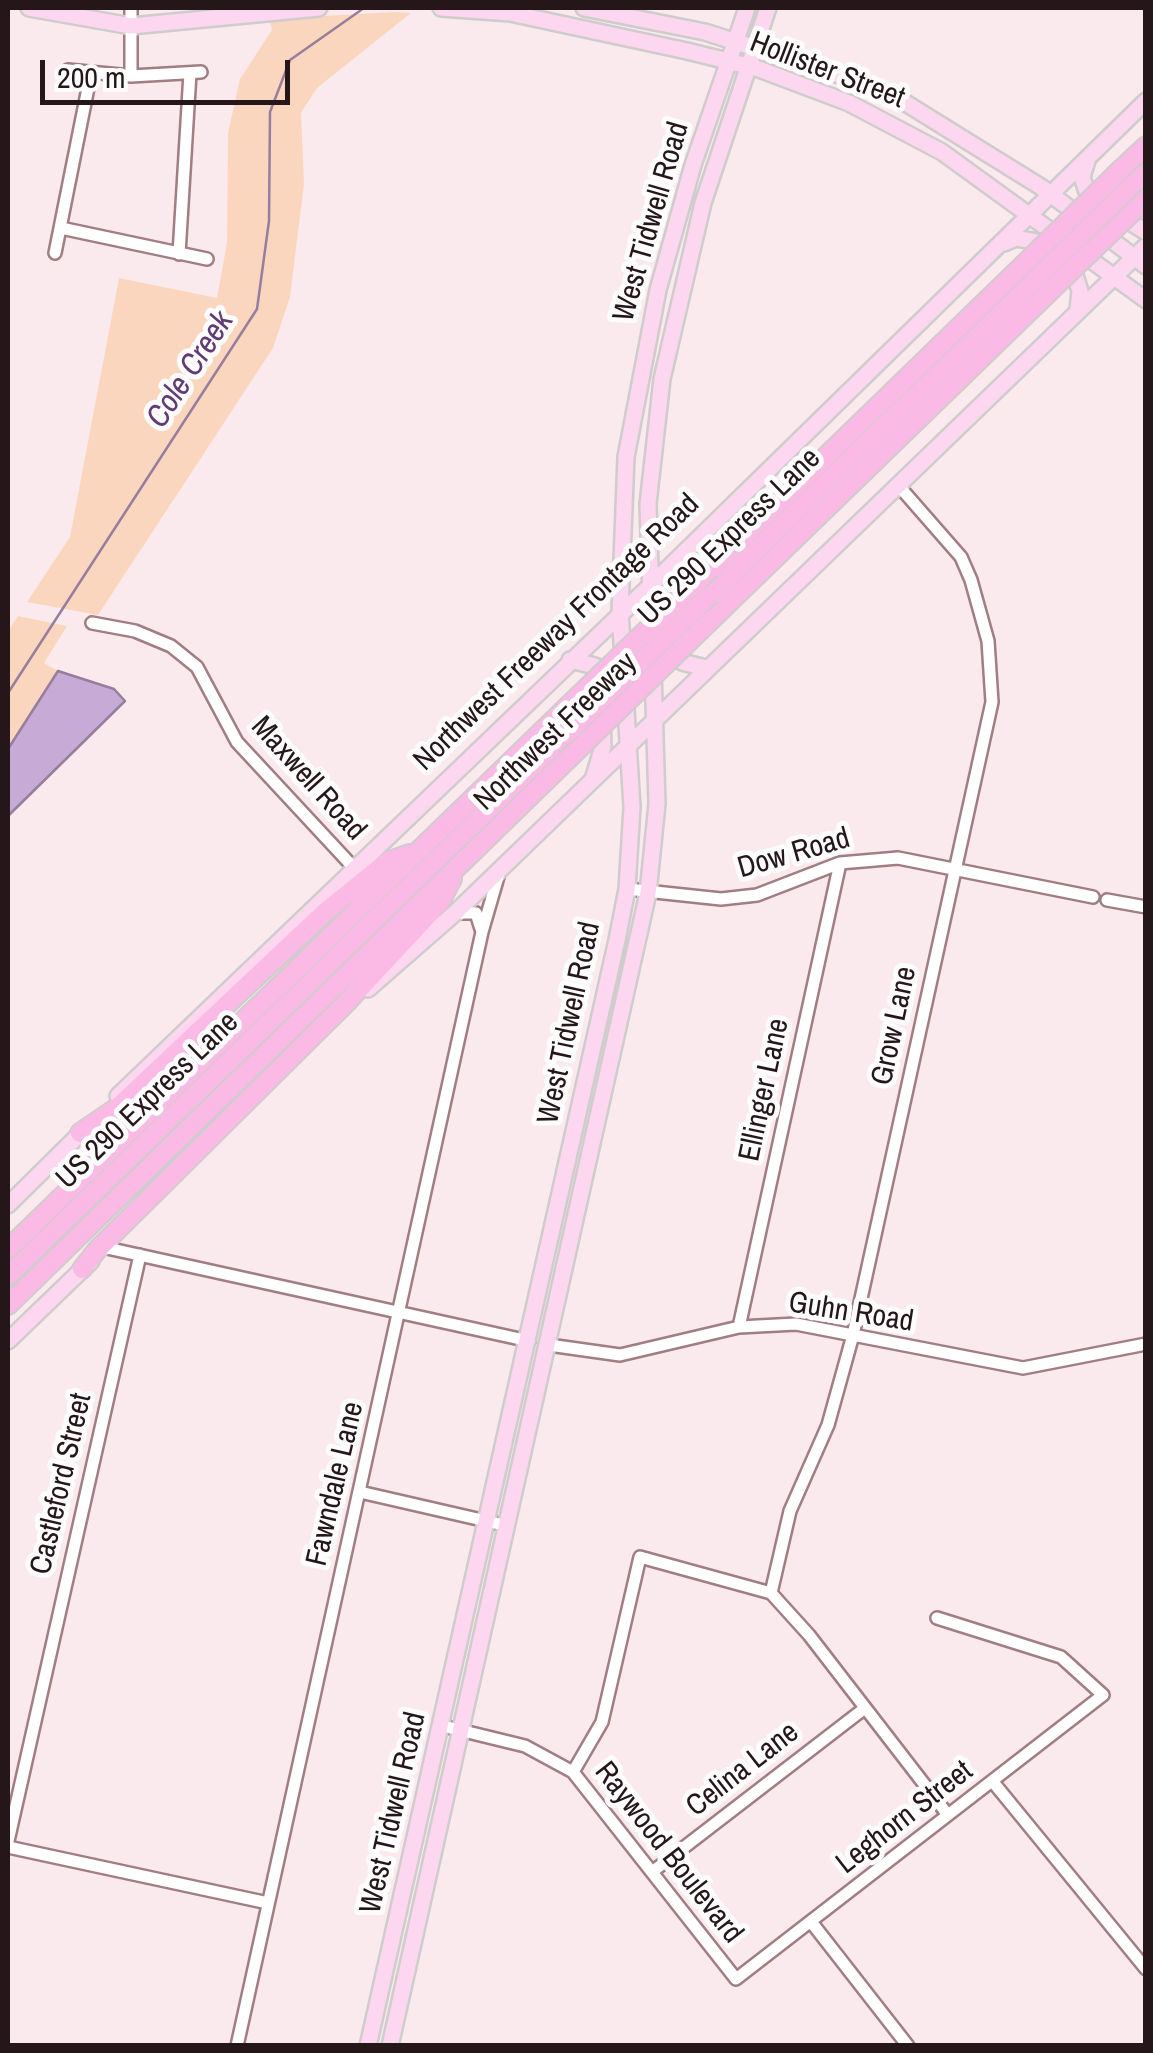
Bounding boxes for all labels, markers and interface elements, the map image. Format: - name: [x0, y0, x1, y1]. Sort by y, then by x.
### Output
- street label: Hollister Street: [745, 25, 909, 117]
- scale bar: [45, 40, 295, 102]
- text: 200 m: [57, 57, 125, 97]
- street label: West Tidwell Road: [606, 118, 698, 326]
- water label: Cole Creek: [139, 305, 243, 435]
- street label: US 290 Express Lane: [631, 441, 829, 633]
- street label: Northwest Freeway Frontage Road: [407, 487, 707, 779]
- street label: Northwest Freeway: [467, 645, 645, 819]
- street label: Maxwell Road: [243, 710, 373, 848]
- street label: Dow Road: [734, 821, 854, 887]
- street label: West Tidwell Road: [531, 919, 609, 1127]
- street label: Grow Lane: [865, 963, 925, 1089]
- street label: US 290 Express Lane: [49, 1005, 247, 1197]
- street label: Ellinger Lane: [732, 1015, 798, 1165]
- street label: Guhn Road: [786, 1285, 916, 1341]
- street label: Castleford Street: [24, 1390, 100, 1578]
- street label: Fawndale Lane: [300, 1399, 372, 1569]
- street label: West Tidwell Road: [353, 1709, 435, 1917]
- street label: Celina Lane: [680, 1715, 806, 1825]
- street label: Leghorn Street: [830, 1754, 980, 1882]
- street label: Raywood Boulevard: [586, 1755, 750, 1951]

